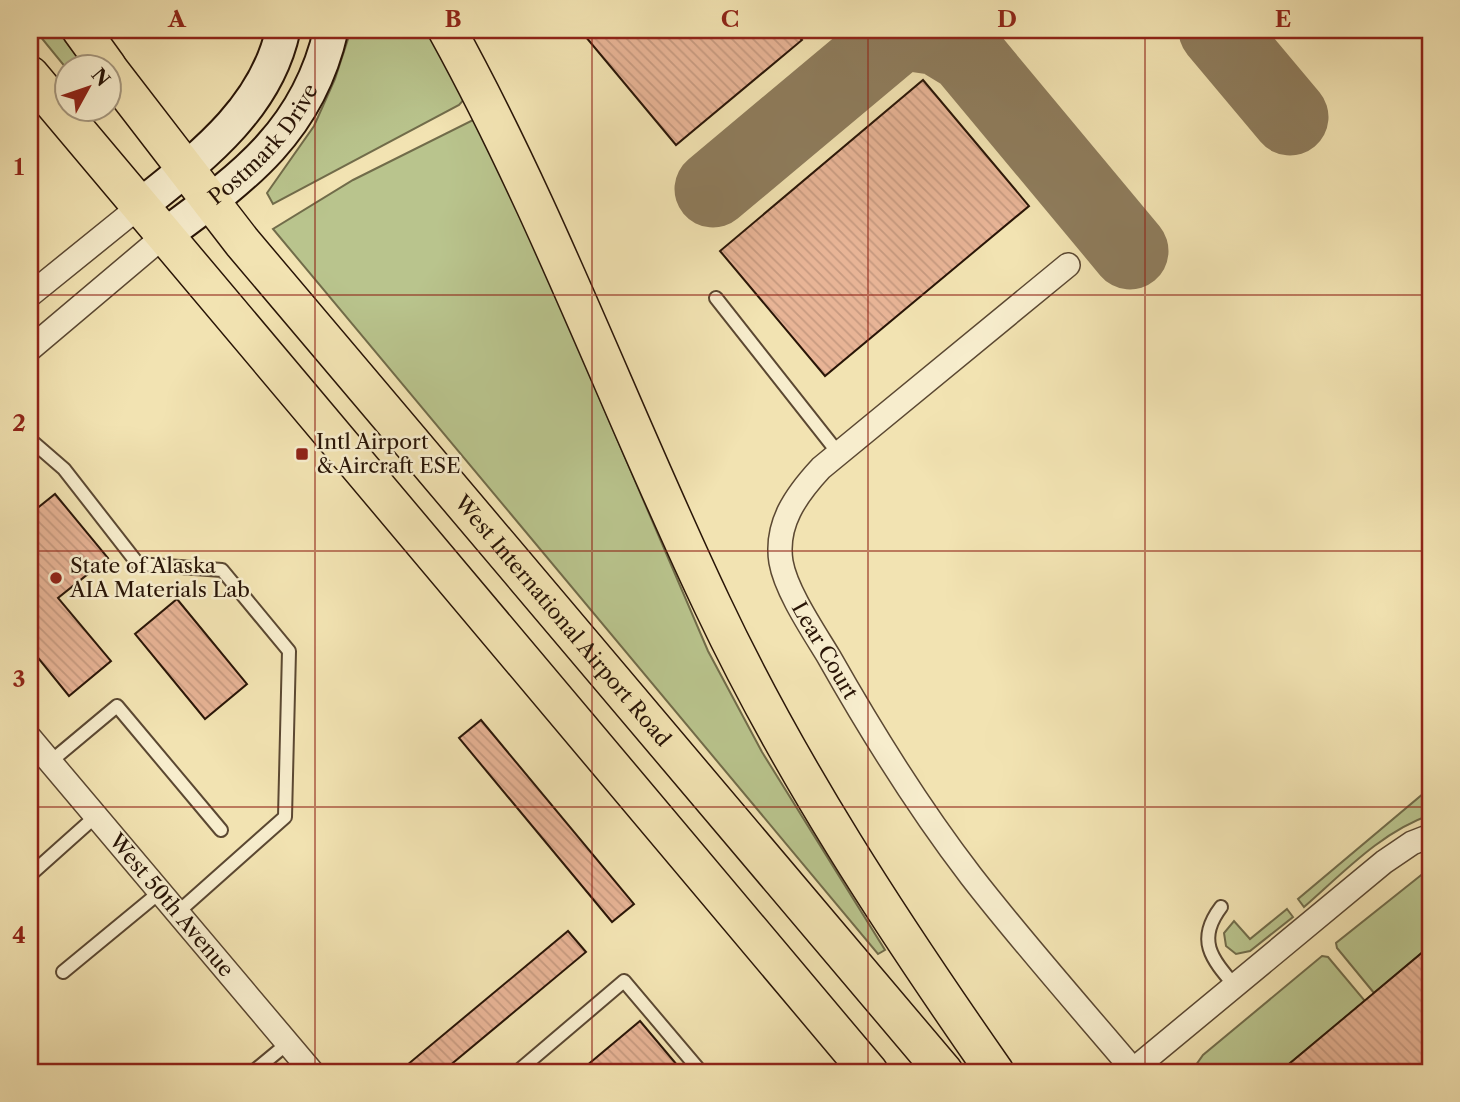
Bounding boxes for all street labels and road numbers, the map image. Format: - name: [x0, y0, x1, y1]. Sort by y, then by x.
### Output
- street label: Postmark Drive: [203, 80, 323, 210]
- street label: West International Airport Road: [449, 489, 676, 751]
- street label: Lear Court: [787, 597, 864, 704]
- street label: West 50th Avenue: [103, 827, 239, 982]

